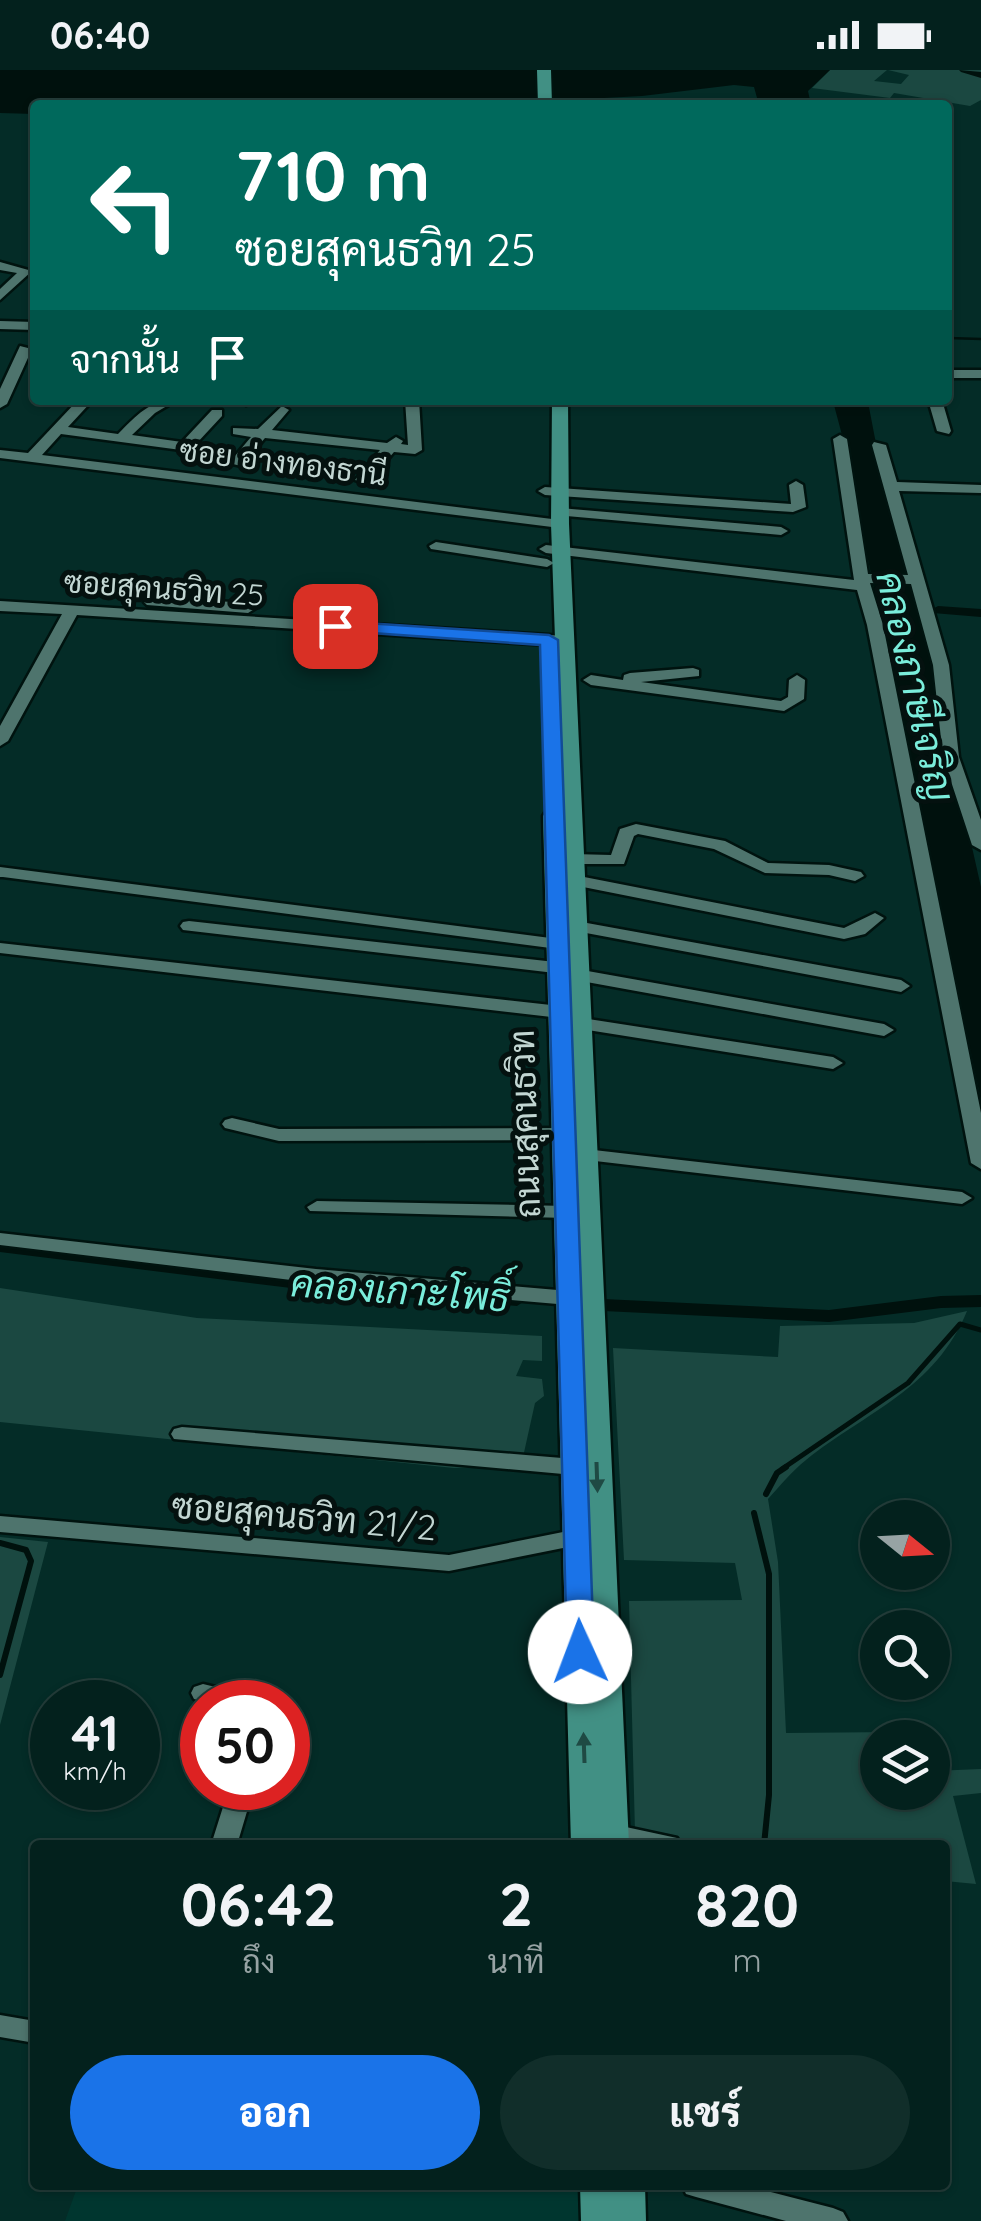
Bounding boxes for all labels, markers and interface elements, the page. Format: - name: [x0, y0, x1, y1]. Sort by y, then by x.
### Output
- text: 06:40: [50, 11, 150, 59]
- text: 710 m: [235, 131, 431, 219]
- icon: left: [70, 140, 200, 270]
- text: ซอยสุคนธวิท 25: [235, 221, 536, 277]
- icon: arrive: [200, 330, 255, 385]
- text: จากนั้น: [70, 335, 180, 383]
- street label: ซอย อ่างทองธานี: [177, 430, 389, 494]
- street label: ซอยสุคนธวิท 25: [63, 562, 265, 617]
- water label: คลองภาษีเจริญ: [866, 566, 966, 806]
- pin: [293, 584, 378, 669]
- icon: arrive: [308, 599, 363, 654]
- street label: ถนนสุคนธวิท: [499, 1029, 552, 1219]
- water label: คลองเกาะโพธิ์: [289, 1248, 518, 1322]
- one-way arrow: [590, 1461, 606, 1493]
- street label: ซอยสุคนธวิท 21/2: [170, 1483, 438, 1552]
- north arrow: [860, 1500, 950, 1590]
- map controls: [860, 1500, 950, 1810]
- position arrow: [528, 1600, 632, 1704]
- button: search: [860, 1610, 950, 1700]
- speed limit sign: 50: [180, 1680, 310, 1810]
- text: 41: [71, 1701, 119, 1764]
- button: layers: [860, 1720, 950, 1810]
- one-way arrow: [575, 1731, 591, 1763]
- text: km/h: [63, 1755, 127, 1786]
- text: 06:42: [181, 1866, 337, 1941]
- text: 2: [499, 1866, 533, 1941]
- text: 820: [695, 1867, 799, 1942]
- text: m: [733, 1940, 762, 1980]
- text: ถึง: [242, 1941, 275, 1981]
- text: นาที: [487, 1941, 544, 1981]
- button: ออก: [70, 2055, 480, 2170]
- button: แชร์: [500, 2055, 910, 2170]

